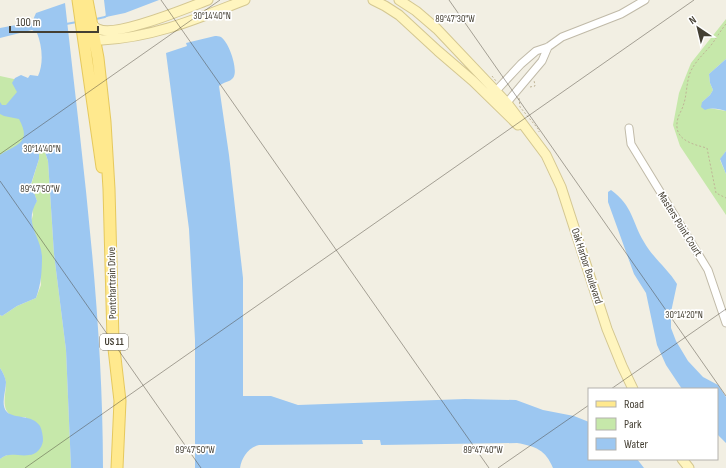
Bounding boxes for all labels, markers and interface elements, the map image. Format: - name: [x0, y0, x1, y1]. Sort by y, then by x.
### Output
- scale bar: [10, 8, 98, 34]
- north arrow: [678, 8, 718, 48]
- text: 30°14'40"N: [193, 10, 231, 22]
- text: 89°47'30"W: [435, 13, 475, 25]
- text: N: [686, 13, 699, 27]
- text: 100 m: [16, 15, 41, 30]
- text: 30°14'40"N: [23, 143, 61, 155]
- text: 89°47'50"W: [20, 183, 60, 195]
- street label: Masters Point Court: [655, 189, 705, 259]
- street label: Oak Harbor Boulevard: [569, 226, 605, 306]
- street label: Pontchartrain Drive: [105, 247, 119, 319]
- text: 30°14'20"N: [665, 309, 703, 321]
- road number: US 11: [100, 334, 128, 350]
- legend: [588, 388, 718, 460]
- text: Road: [624, 397, 644, 412]
- text: Park: [624, 417, 642, 432]
- text: Water: [624, 437, 648, 452]
- text: 89°47'50"W: [175, 444, 215, 456]
- text: 89°47'40"W: [463, 444, 503, 456]

